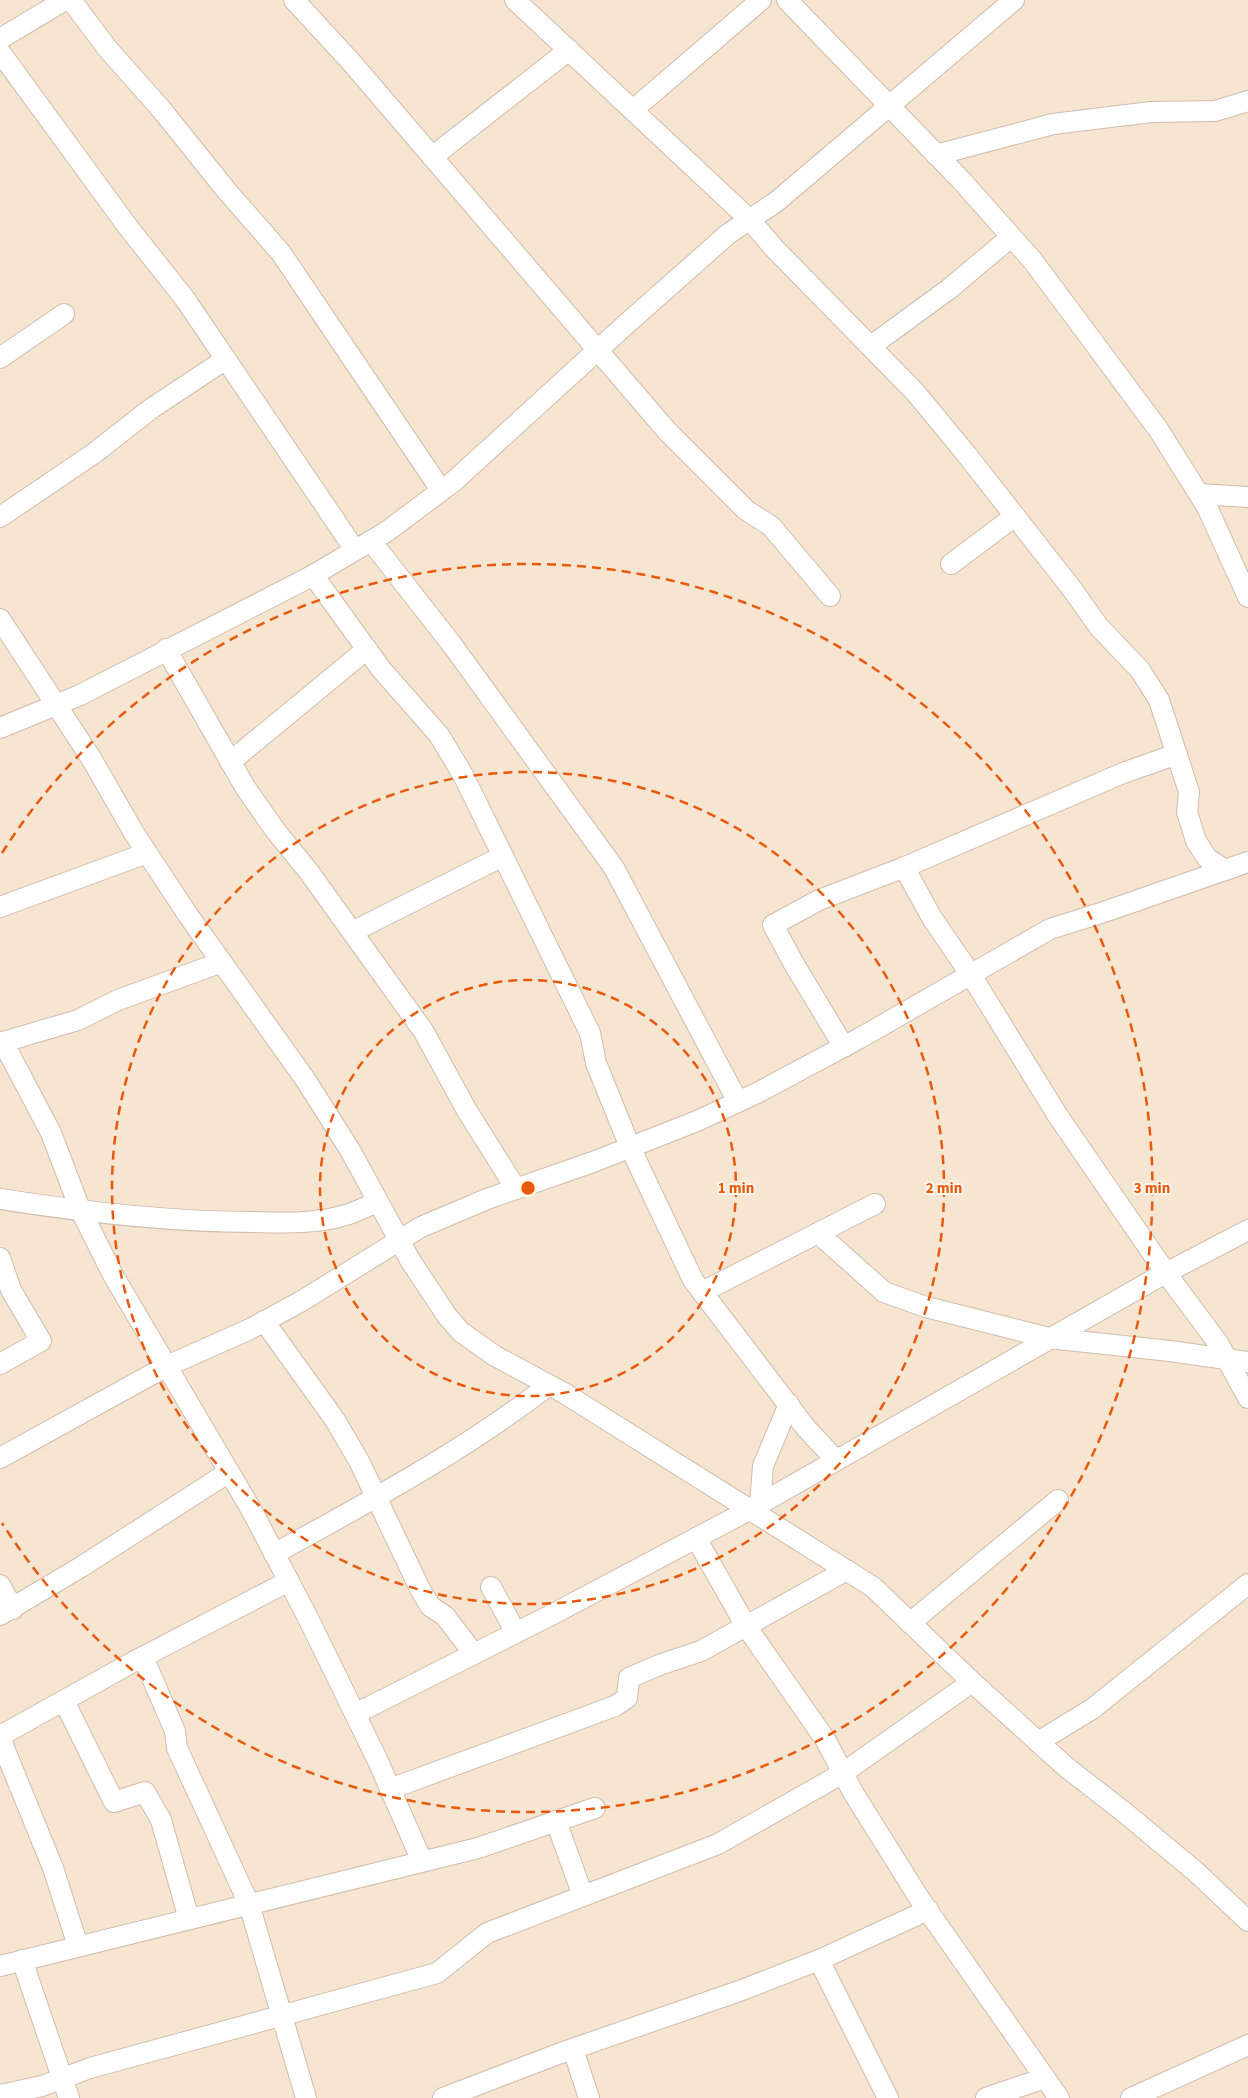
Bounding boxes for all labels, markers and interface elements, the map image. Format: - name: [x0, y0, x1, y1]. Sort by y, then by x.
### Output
- text: 1 min: [718, 1178, 754, 1199]
- text: 2 min: [926, 1178, 962, 1199]
- text: 3 min: [1134, 1178, 1170, 1199]
- centre of rings: [519, 1179, 537, 1197]

